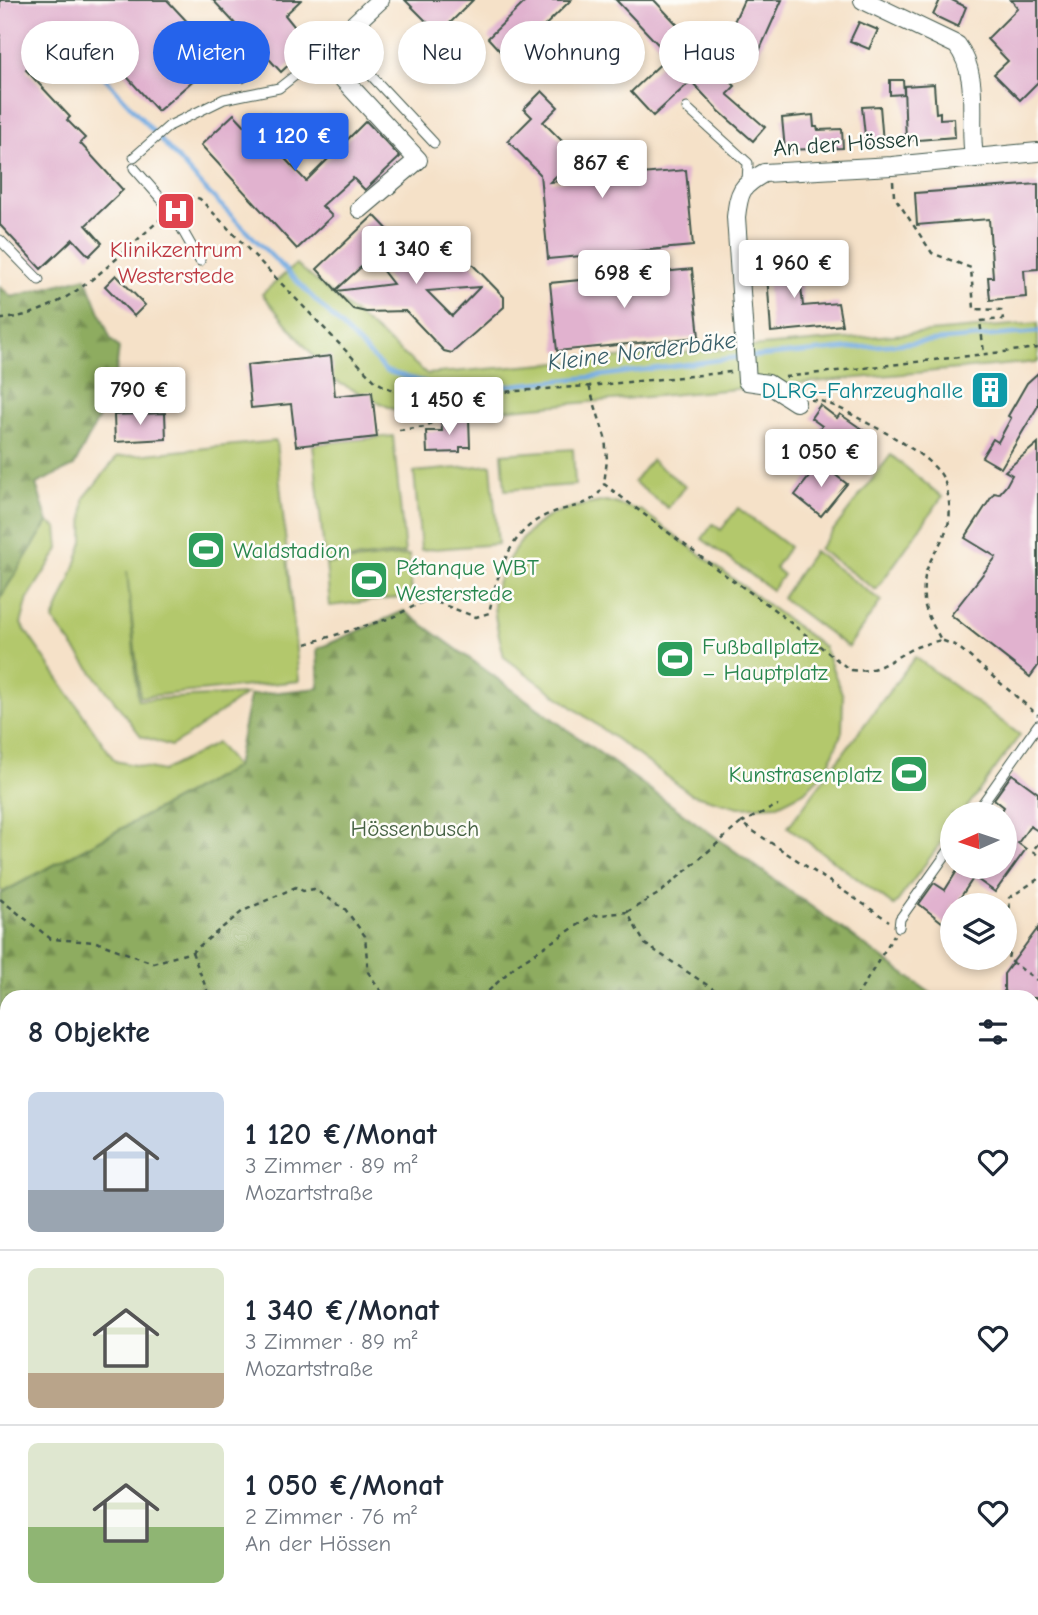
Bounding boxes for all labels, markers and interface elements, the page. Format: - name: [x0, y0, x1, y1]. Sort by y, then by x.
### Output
- chip: Kaufen: [21, 21, 139, 84]
- chip: Mieten: [153, 21, 270, 84]
- chip: Filter: [284, 21, 384, 84]
- chip: Neu: [398, 21, 486, 84]
- chip: Wohnung: [500, 21, 645, 84]
- chip: Haus: [659, 21, 759, 84]
- pin: 1 120 €: [230, 114, 360, 173]
- text: 1 120 €: [258, 122, 332, 149]
- street label: An der Hössen: [772, 125, 920, 162]
- pin: 867 €: [553, 140, 651, 200]
- text: 867 €: [573, 149, 631, 176]
- hospital icon: Klinikzentrum Westerstede: [155, 190, 197, 232]
- pin: 1 340 €: [351, 226, 481, 286]
- text: 1 340 €: [378, 235, 454, 262]
- place label: Klinikzentrum Westerstede: [110, 236, 242, 289]
- pin: 1 960 €: [729, 240, 859, 300]
- text: 1 960 €: [755, 249, 833, 276]
- pin: 698 €: [575, 250, 673, 310]
- text: 698 €: [594, 259, 654, 286]
- water label: Kleine Norderbäke: [546, 326, 738, 376]
- pin: 790 €: [91, 368, 189, 427]
- building icon: DLRG-Fahrzeughalle: [969, 369, 1011, 411]
- text: 790 €: [110, 376, 170, 403]
- place label: DLRG-Fahrzeughalle: [762, 377, 963, 404]
- pin: 1 450 €: [384, 378, 514, 437]
- text: 1 450 €: [410, 386, 488, 413]
- pin: 1 050 €: [756, 430, 886, 489]
- text: 1 050 €: [781, 438, 861, 465]
- sports icon: Waldstadion: [185, 529, 227, 571]
- place label: Waldstadion: [233, 537, 350, 564]
- place label: Pétanque WBT Westerstede: [396, 554, 539, 607]
- sports icon: Pétanque WBT Westerstede: [348, 559, 390, 601]
- place label: Fußballplatz – Hauptplatz: [702, 633, 828, 686]
- sports icon: Fußballplatz – Hauptplatz: [654, 638, 696, 680]
- sports icon: Kunstrasenplatz: [888, 753, 930, 795]
- place label: Kunstrasenplatz: [729, 761, 882, 788]
- north arrow: [940, 802, 1017, 878]
- map controls: [940, 802, 1017, 970]
- park label: Hössenbusch: [351, 815, 479, 842]
- button: layers: [940, 893, 1017, 970]
- icon: filters: [974, 1013, 1012, 1051]
- text: 8 Objekte: [28, 1015, 150, 1050]
- text: 1 120 €/Monat: [245, 1117, 437, 1152]
- icon: home: [84, 1120, 168, 1204]
- icon: heart: [974, 1143, 1012, 1181]
- text: 3 Zimmer · 89 m²: [245, 1152, 418, 1179]
- text: Mozartstraße: [245, 1179, 373, 1206]
- text: 1 340 €/Monat: [245, 1293, 439, 1328]
- icon: home: [84, 1296, 168, 1380]
- icon: heart: [974, 1319, 1012, 1357]
- text: 3 Zimmer · 89 m²: [245, 1328, 418, 1355]
- text: Mozartstraße: [245, 1355, 373, 1382]
- text: 1 050 €/Monat: [245, 1468, 443, 1503]
- icon: home: [84, 1471, 168, 1555]
- icon: heart: [974, 1494, 1012, 1532]
- text: 2 Zimmer · 76 m²: [245, 1503, 417, 1530]
- text: An der Hössen: [245, 1530, 391, 1557]

